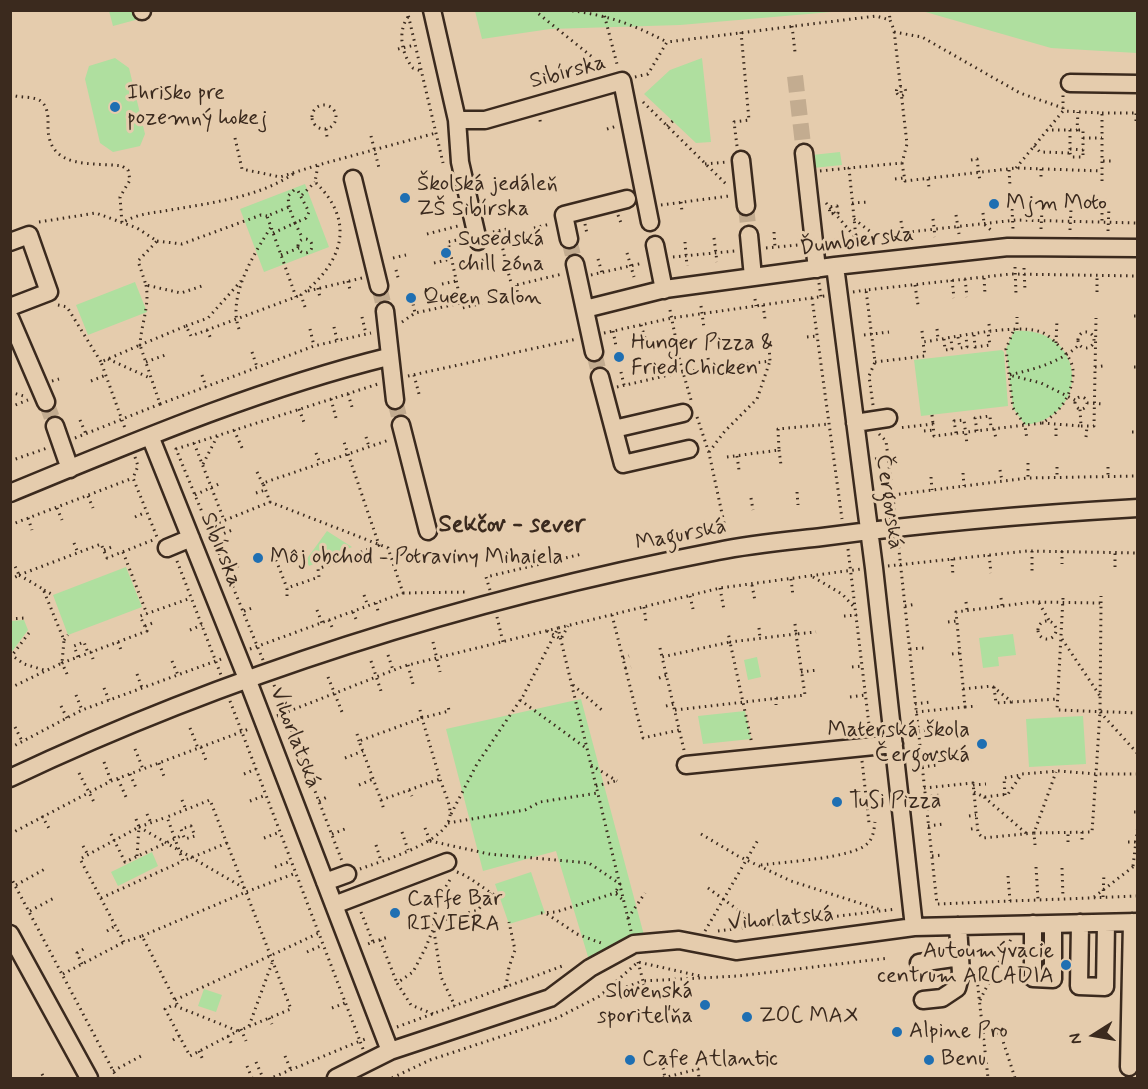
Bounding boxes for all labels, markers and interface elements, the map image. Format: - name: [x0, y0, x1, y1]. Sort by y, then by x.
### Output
- street label: Sibírska: [527, 50, 609, 96]
- place label: Ihrisko pre pozemný hokej: [127, 81, 267, 132]
- marker: Ihrisko pre pozemný hokej: [108, 100, 122, 114]
- place label: Školská jedáleň ZŠ Sibírska: [417, 172, 558, 224]
- marker: Školská jedáleň ZŠ Sibírska: [398, 191, 412, 205]
- place label: Mjm Moto: [1006, 191, 1107, 217]
- marker: Mjm Moto: [987, 197, 1001, 211]
- street label: Ďumbierska: [799, 222, 915, 262]
- place label: Susedská chill zóna: [458, 227, 544, 278]
- marker: Susedská chill zóna: [439, 246, 453, 260]
- place label: Queen Salon: [423, 285, 542, 311]
- marker: Queen Salon: [404, 291, 418, 305]
- place label: Hunger Pizza & Fried Chicken: [631, 331, 773, 382]
- marker: Hunger Pizza & Fried Chicken: [612, 350, 626, 364]
- street label: Čergovská: [868, 453, 908, 551]
- street label: Sibírska: [193, 509, 247, 591]
- district label: Sekčov - sever: [439, 512, 585, 540]
- street label: Magurská: [633, 514, 729, 558]
- place label: Môj obchod - Potraviny Mihaiela: [270, 545, 563, 571]
- marker: Môj obchod - Potraviny Mihaiela: [251, 551, 265, 565]
- street label: Vihorlatská: [263, 684, 325, 792]
- place label: Materská škola Čergovská: [827, 718, 970, 770]
- marker: Materská škola Čergovská: [975, 737, 989, 751]
- place label: TuSi Pizza: [849, 789, 942, 815]
- marker: TuSi Pizza: [830, 795, 844, 809]
- place label: Caffe Bar RIVIERA: [407, 887, 502, 938]
- street label: Vihorlatská: [727, 902, 835, 938]
- marker: Caffe Bar RIVIERA: [388, 906, 402, 920]
- place label: Autoumývacie centrum ARCADIA: [877, 939, 1054, 990]
- marker: Autoumývacie centrum ARCADIA: [1059, 958, 1073, 972]
- place label: Slovenská sporiteľňa: [597, 979, 693, 1030]
- marker: Slovenská sporiteľňa: [698, 998, 712, 1012]
- place label: ZOC MAX: [759, 1004, 859, 1030]
- north arrow: [1064, 1005, 1124, 1065]
- marker: ZOC MAX: [740, 1010, 754, 1024]
- place label: Alpine Pro: [909, 1019, 1008, 1045]
- marker: Alpine Pro: [890, 1025, 904, 1039]
- text: N: [1065, 1031, 1087, 1046]
- place label: Cafe Atlantic: [642, 1047, 778, 1073]
- place label: Benu: [941, 1047, 986, 1073]
- marker: Cafe Atlantic: [623, 1053, 637, 1067]
- marker: Benu: [922, 1053, 936, 1067]

